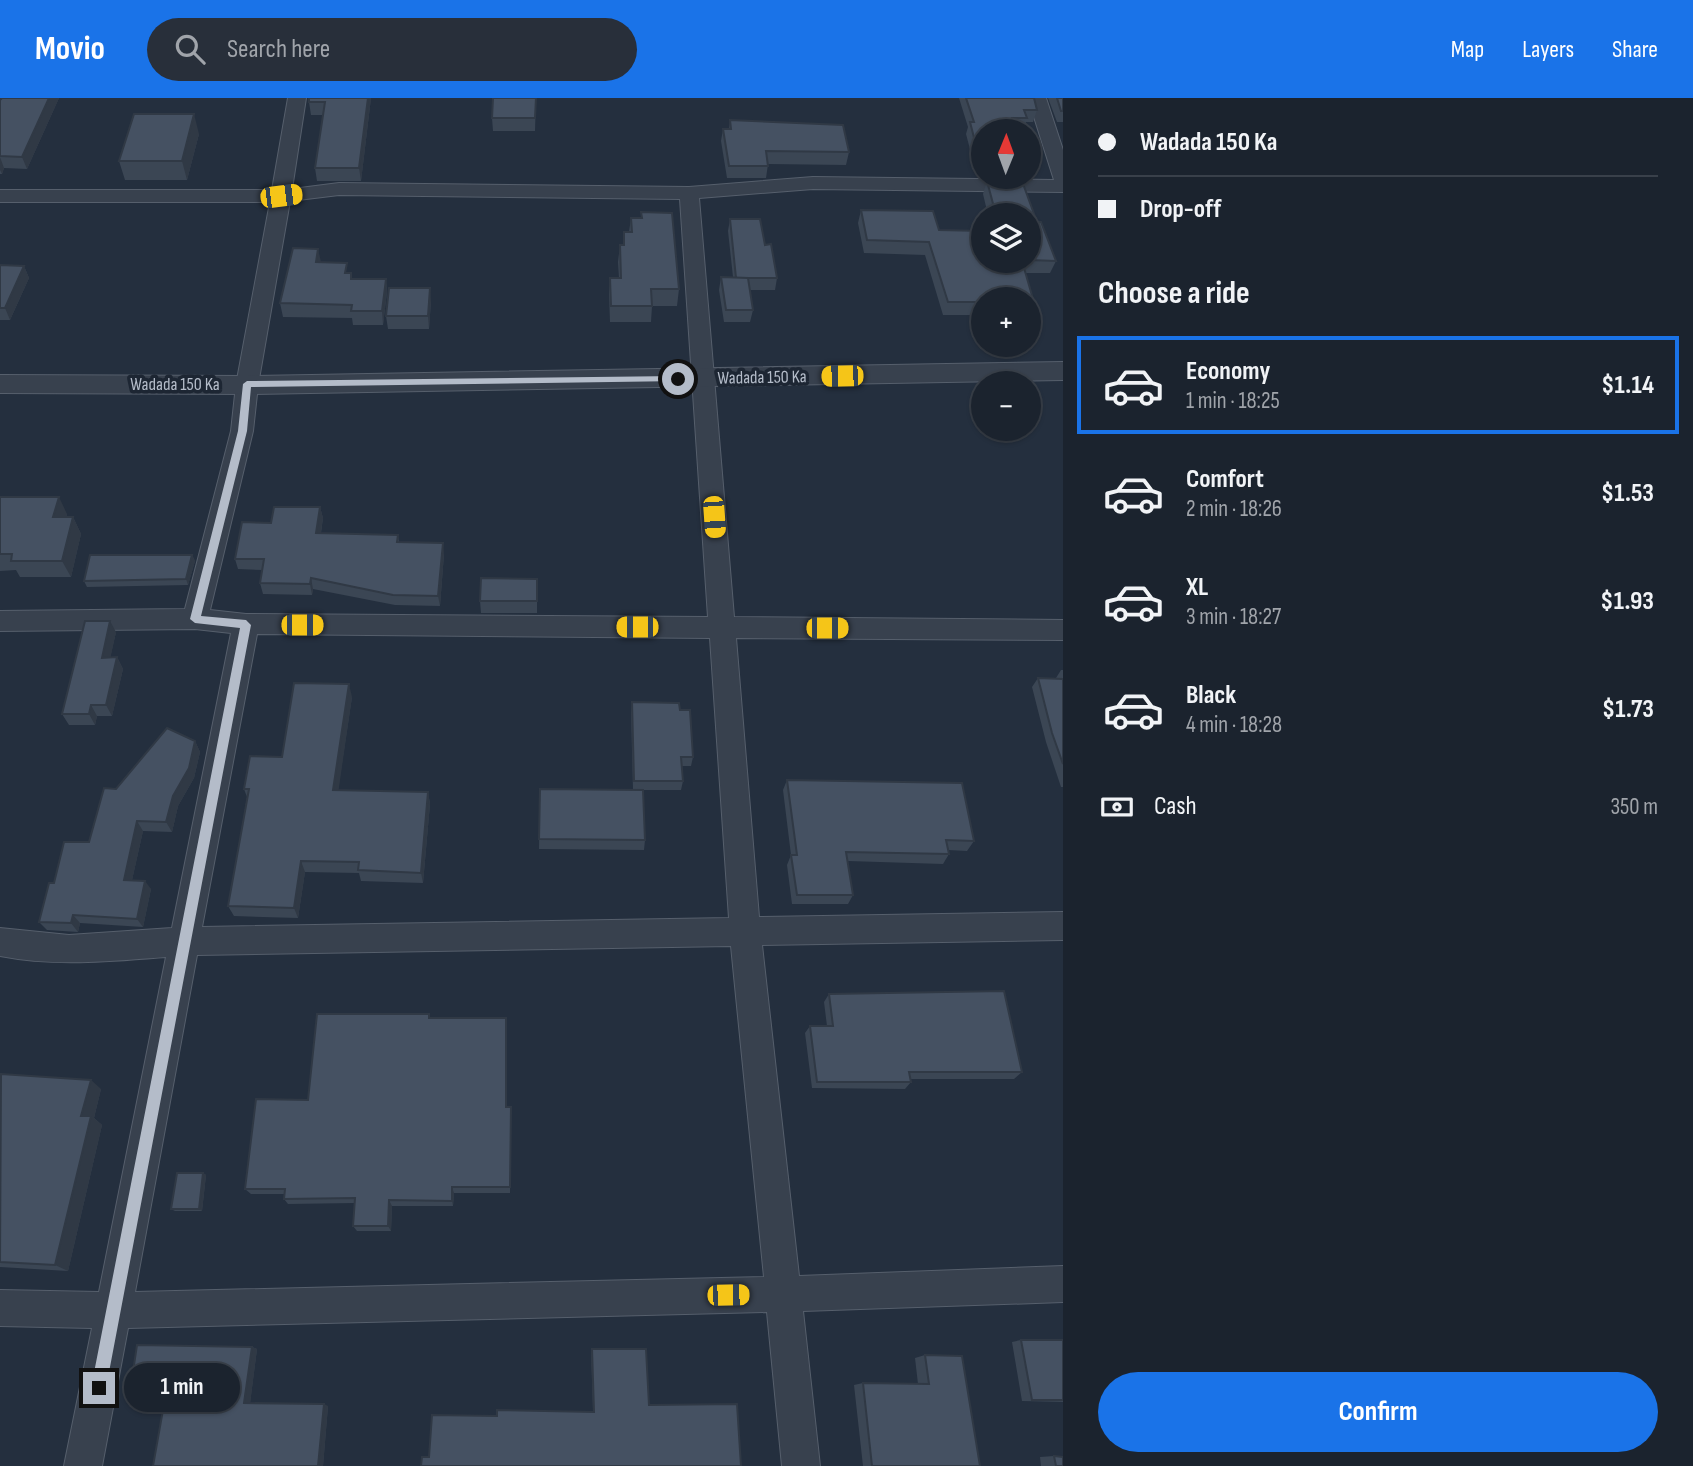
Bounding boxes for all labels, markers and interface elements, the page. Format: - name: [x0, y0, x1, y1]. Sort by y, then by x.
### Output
- search box: [147, 18, 637, 81]
- text: Movio: [35, 29, 105, 69]
- icon: search: [171, 30, 209, 68]
- text: Search here: [227, 34, 330, 65]
- text: Map: [1451, 35, 1484, 64]
- text: Layers: [1522, 35, 1574, 64]
- text: Share: [1612, 35, 1658, 64]
- north arrow: [971, 119, 1041, 189]
- map controls: [971, 119, 1041, 441]
- text: Wadada 150 Ka: [1140, 127, 1277, 158]
- car: [259, 183, 304, 209]
- text: Drop-off: [1140, 194, 1221, 225]
- button: layers: [971, 203, 1041, 273]
- text: Choose a ride: [1098, 274, 1250, 313]
- button: +: [971, 287, 1041, 357]
- icon: car: [1102, 354, 1165, 417]
- text: Economy: [1186, 356, 1270, 387]
- route start: [662, 363, 694, 395]
- car: [821, 365, 864, 387]
- street label: Wadada 150 Ka: [717, 366, 807, 389]
- text: $1.14: [1601, 370, 1654, 401]
- button: −: [971, 371, 1041, 441]
- street label: Wadada 150 Ka: [130, 374, 220, 395]
- text: 1 min · 18:25: [1186, 387, 1280, 415]
- icon: car: [1102, 462, 1165, 525]
- text: Comfort: [1186, 464, 1264, 495]
- text: $1.53: [1601, 478, 1654, 509]
- car: [703, 495, 726, 539]
- text: 2 min · 18:26: [1186, 495, 1282, 523]
- icon: car: [1102, 570, 1165, 633]
- text: XL: [1186, 572, 1208, 603]
- text: $1.93: [1600, 586, 1654, 617]
- text: 3 min · 18:27: [1186, 603, 1281, 631]
- car: [282, 615, 324, 636]
- car: [617, 617, 659, 638]
- car: [807, 618, 849, 639]
- icon: car: [1102, 678, 1165, 741]
- text: Black: [1186, 680, 1236, 711]
- text: $1.73: [1602, 694, 1654, 725]
- text: 4 min · 18:28: [1186, 711, 1282, 739]
- icon: cash: [1098, 788, 1136, 826]
- text: Cash: [1154, 791, 1197, 822]
- text: 350 m: [1610, 793, 1658, 821]
- car: [707, 1284, 750, 1306]
- callout: 1 min: [124, 1364, 239, 1412]
- route end: [83, 1372, 115, 1404]
- button: Confirm: [1098, 1372, 1658, 1452]
- text: 1 min: [161, 1373, 203, 1401]

